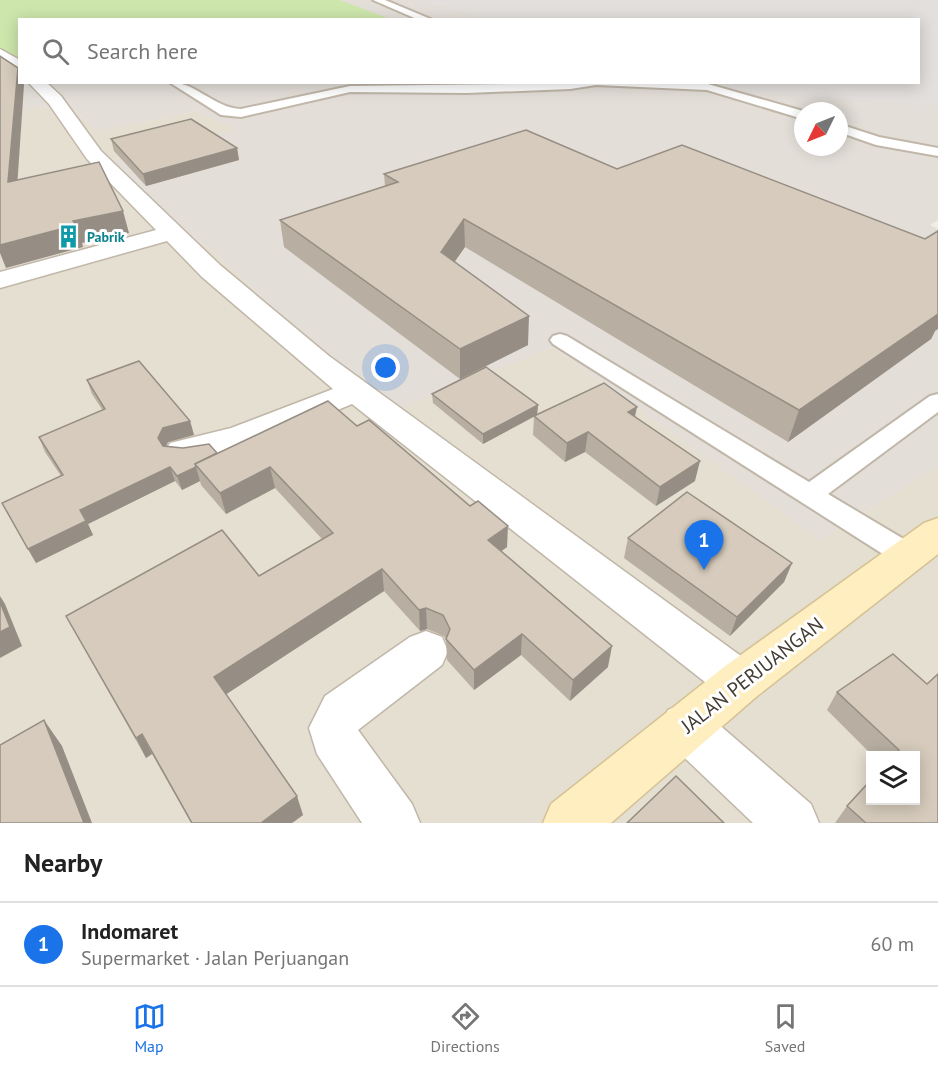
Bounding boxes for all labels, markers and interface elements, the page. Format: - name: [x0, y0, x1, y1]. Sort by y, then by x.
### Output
- search box: [18, 18, 920, 84]
- icon: search: [39, 35, 72, 68]
- text: Search here: [87, 37, 198, 65]
- north arrow: [794, 102, 848, 156]
- building icon: Pabrik: [56, 224, 82, 250]
- place label: Pabrik: [87, 228, 125, 246]
- your location: [371, 353, 400, 382]
- pin: 1: [684, 520, 724, 570]
- street label: JALAN PERJUANGAN: [675, 611, 828, 739]
- map controls: [866, 751, 920, 805]
- button: layers: [866, 751, 920, 805]
- text: Nearby: [24, 846, 102, 879]
- text: Indomaret: [81, 917, 178, 945]
- text: 1: [38, 931, 49, 957]
- text: 60 m: [871, 931, 914, 957]
- text: Supermarket · Jalan Perjuangan: [81, 945, 349, 971]
- tab: Map: [133, 1000, 166, 1056]
- tab: Directions: [431, 1000, 500, 1056]
- tab: Saved: [765, 1000, 805, 1056]

